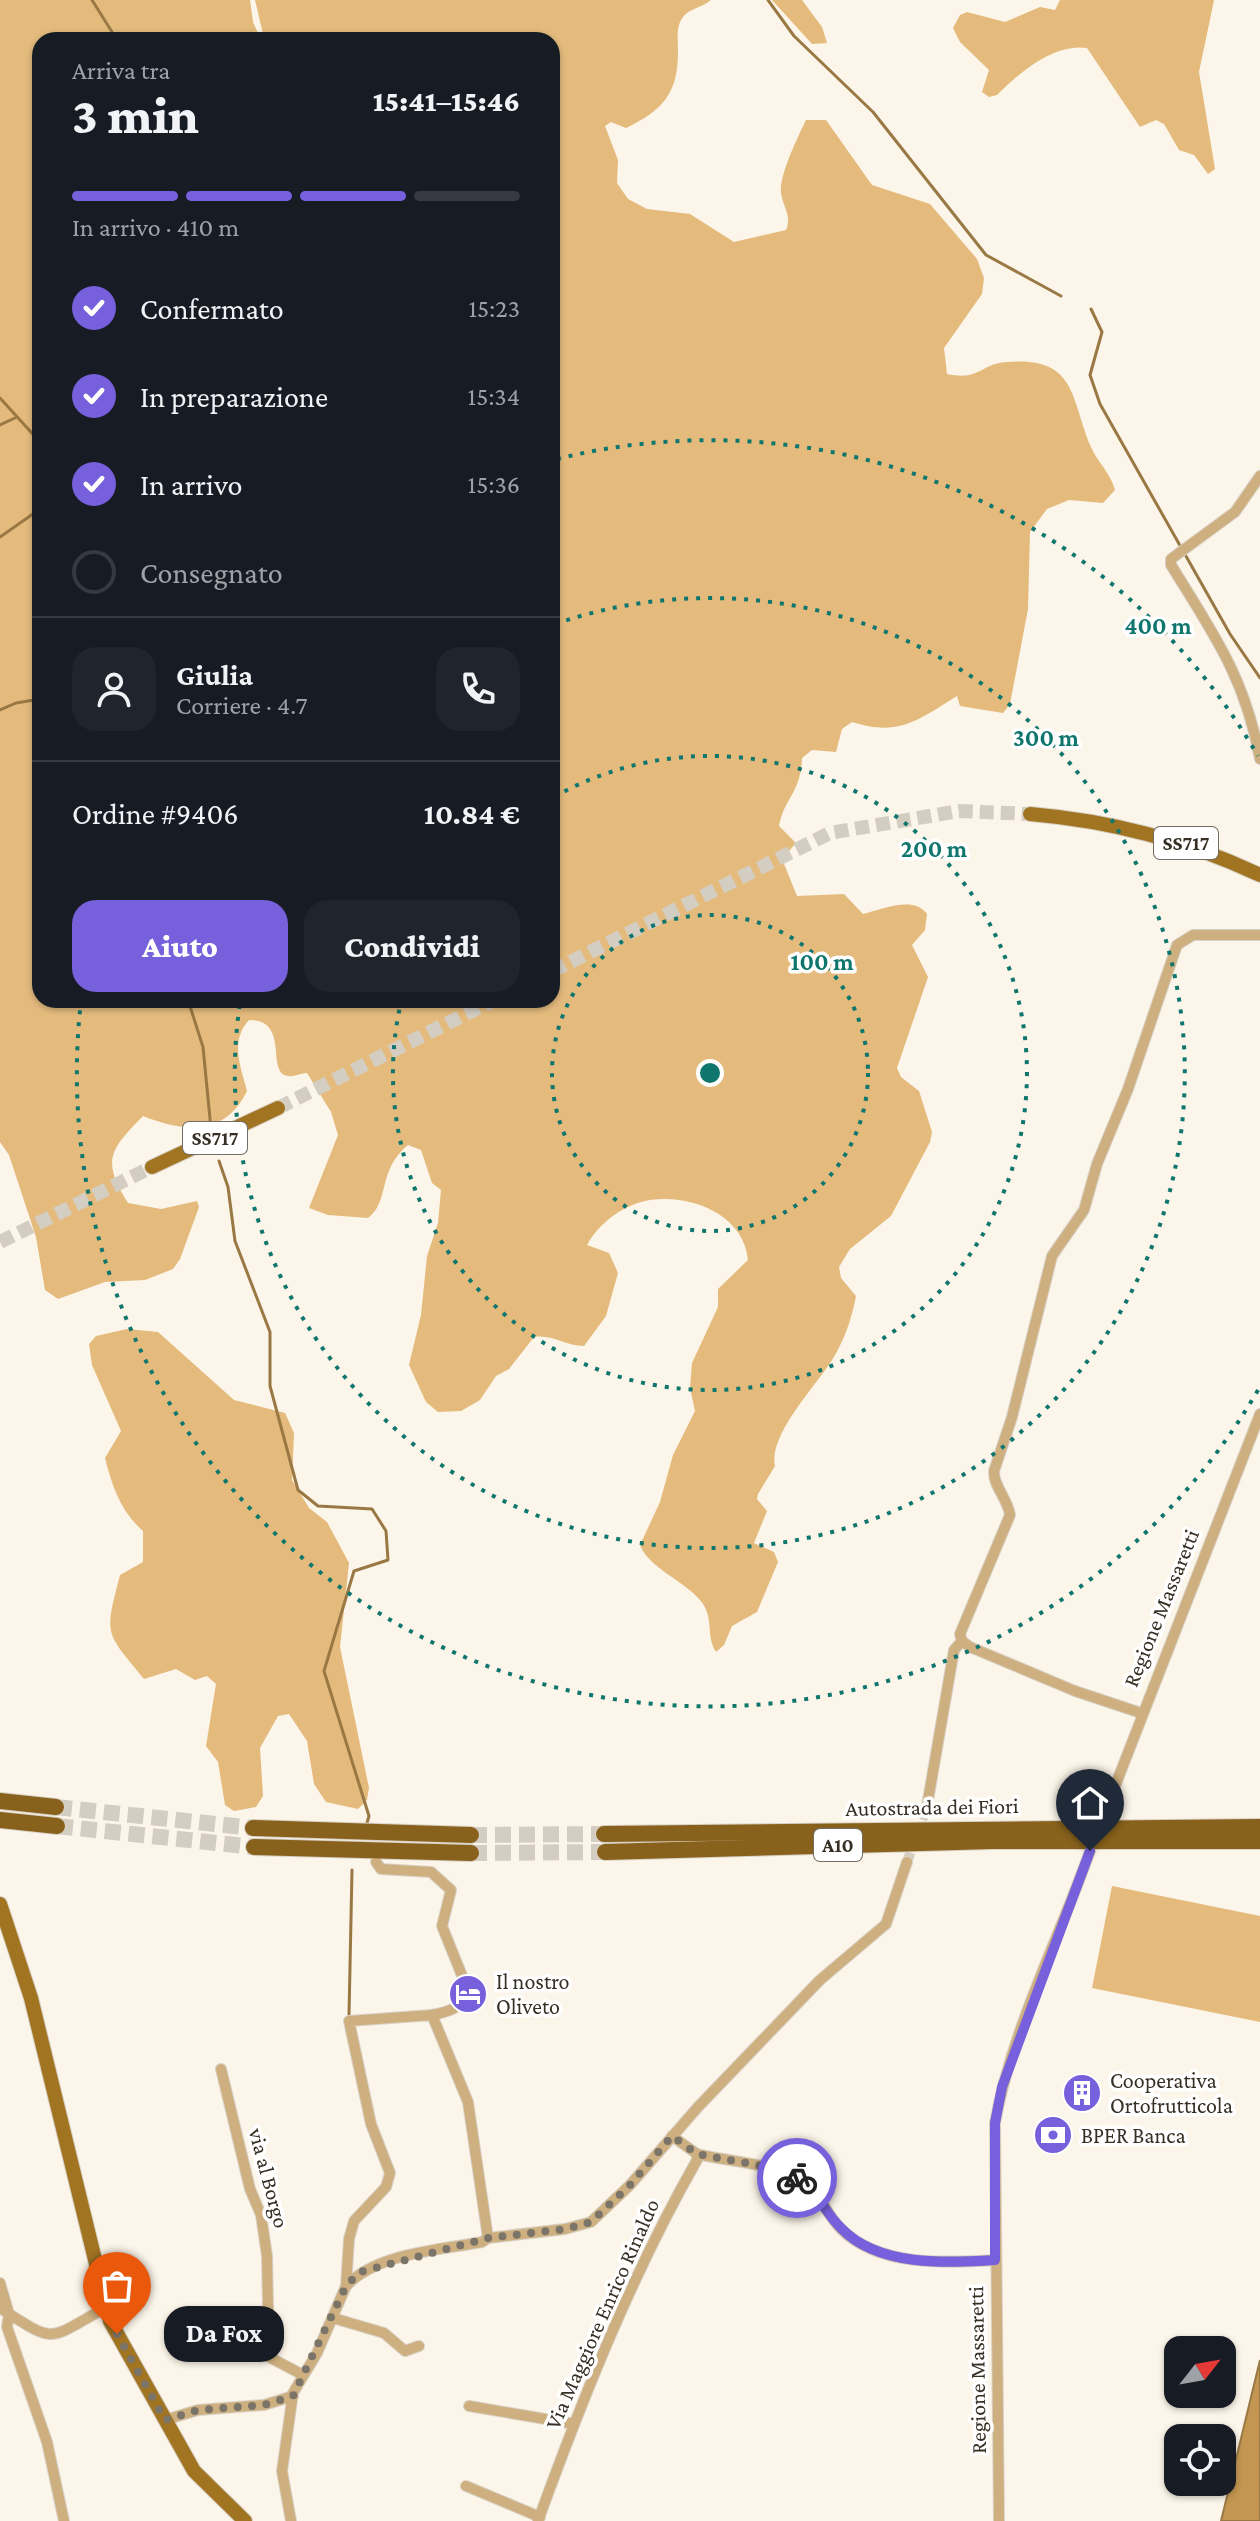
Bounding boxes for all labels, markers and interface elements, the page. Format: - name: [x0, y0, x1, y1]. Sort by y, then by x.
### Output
- text: Arriva tra: [72, 56, 170, 85]
- text: 15:41–15:46: [373, 84, 520, 117]
- text: 3 min: [72, 86, 199, 144]
- text: In arrivo · 410 m: [72, 213, 239, 242]
- icon: check: [72, 286, 116, 330]
- text: Confermato: [140, 292, 284, 325]
- text: 15:23: [468, 294, 520, 323]
- icon: check: [72, 374, 116, 418]
- text: In preparazione: [140, 380, 328, 413]
- text: 15:34: [468, 382, 520, 411]
- icon: check: [72, 462, 116, 506]
- text: In arrivo: [140, 468, 242, 501]
- text: 15:36: [468, 470, 520, 499]
- text: Consegnato: [140, 556, 283, 589]
- text: 400 m: [1124, 612, 1192, 639]
- button: person: [72, 647, 156, 731]
- button: phone: [436, 647, 520, 731]
- text: Giulia: [176, 658, 253, 691]
- text: Corriere · 4.7: [176, 691, 307, 720]
- text: 300 m: [1013, 724, 1080, 751]
- text: Ordine #9406: [72, 797, 239, 830]
- text: 10.84 €: [424, 797, 520, 830]
- road number: SS717: [1154, 827, 1218, 859]
- text: 200 m: [901, 835, 968, 862]
- button: Aiuto: [72, 900, 288, 992]
- button: Condividi: [304, 900, 520, 992]
- text: 100 m: [790, 948, 854, 975]
- centre of rings: [696, 1059, 724, 1087]
- road number: SS717: [183, 1122, 247, 1154]
- street label: Regione Massaretti: [1118, 1525, 1204, 1690]
- pin: [1056, 1769, 1124, 1851]
- icon: home: [1068, 1781, 1112, 1825]
- street label: Autostrada dei Fiori: [845, 1793, 1019, 1821]
- road number: A10: [814, 1829, 862, 1861]
- place label: Il nostro Oliveto: [496, 1969, 570, 2019]
- hotel icon: Il nostro Oliveto: [447, 1973, 489, 2015]
- place label: Cooperativa Ortofrutticola: [1110, 2068, 1233, 2118]
- building icon: Cooperativa Ortofrutticola: [1061, 2072, 1103, 2114]
- bank icon: BPER Banca: [1032, 2114, 1074, 2156]
- place label: BPER Banca: [1081, 2123, 1186, 2148]
- street label: via al Borgo: [243, 2124, 294, 2231]
- courier: [757, 2138, 837, 2218]
- icon: bike: [775, 2156, 819, 2200]
- street label: Via Maggiore Enrico Rinaldo: [540, 2195, 664, 2433]
- pin: [83, 2252, 151, 2334]
- icon: bag: [95, 2264, 139, 2308]
- street label: Regione Massaretti: [963, 2286, 991, 2454]
- callout: Da Fox: [165, 2306, 285, 2362]
- text: Da Fox: [186, 2319, 262, 2348]
- north arrow: [1164, 2336, 1236, 2408]
- map controls: [1164, 2336, 1236, 2496]
- button: locate: [1164, 2424, 1236, 2496]

